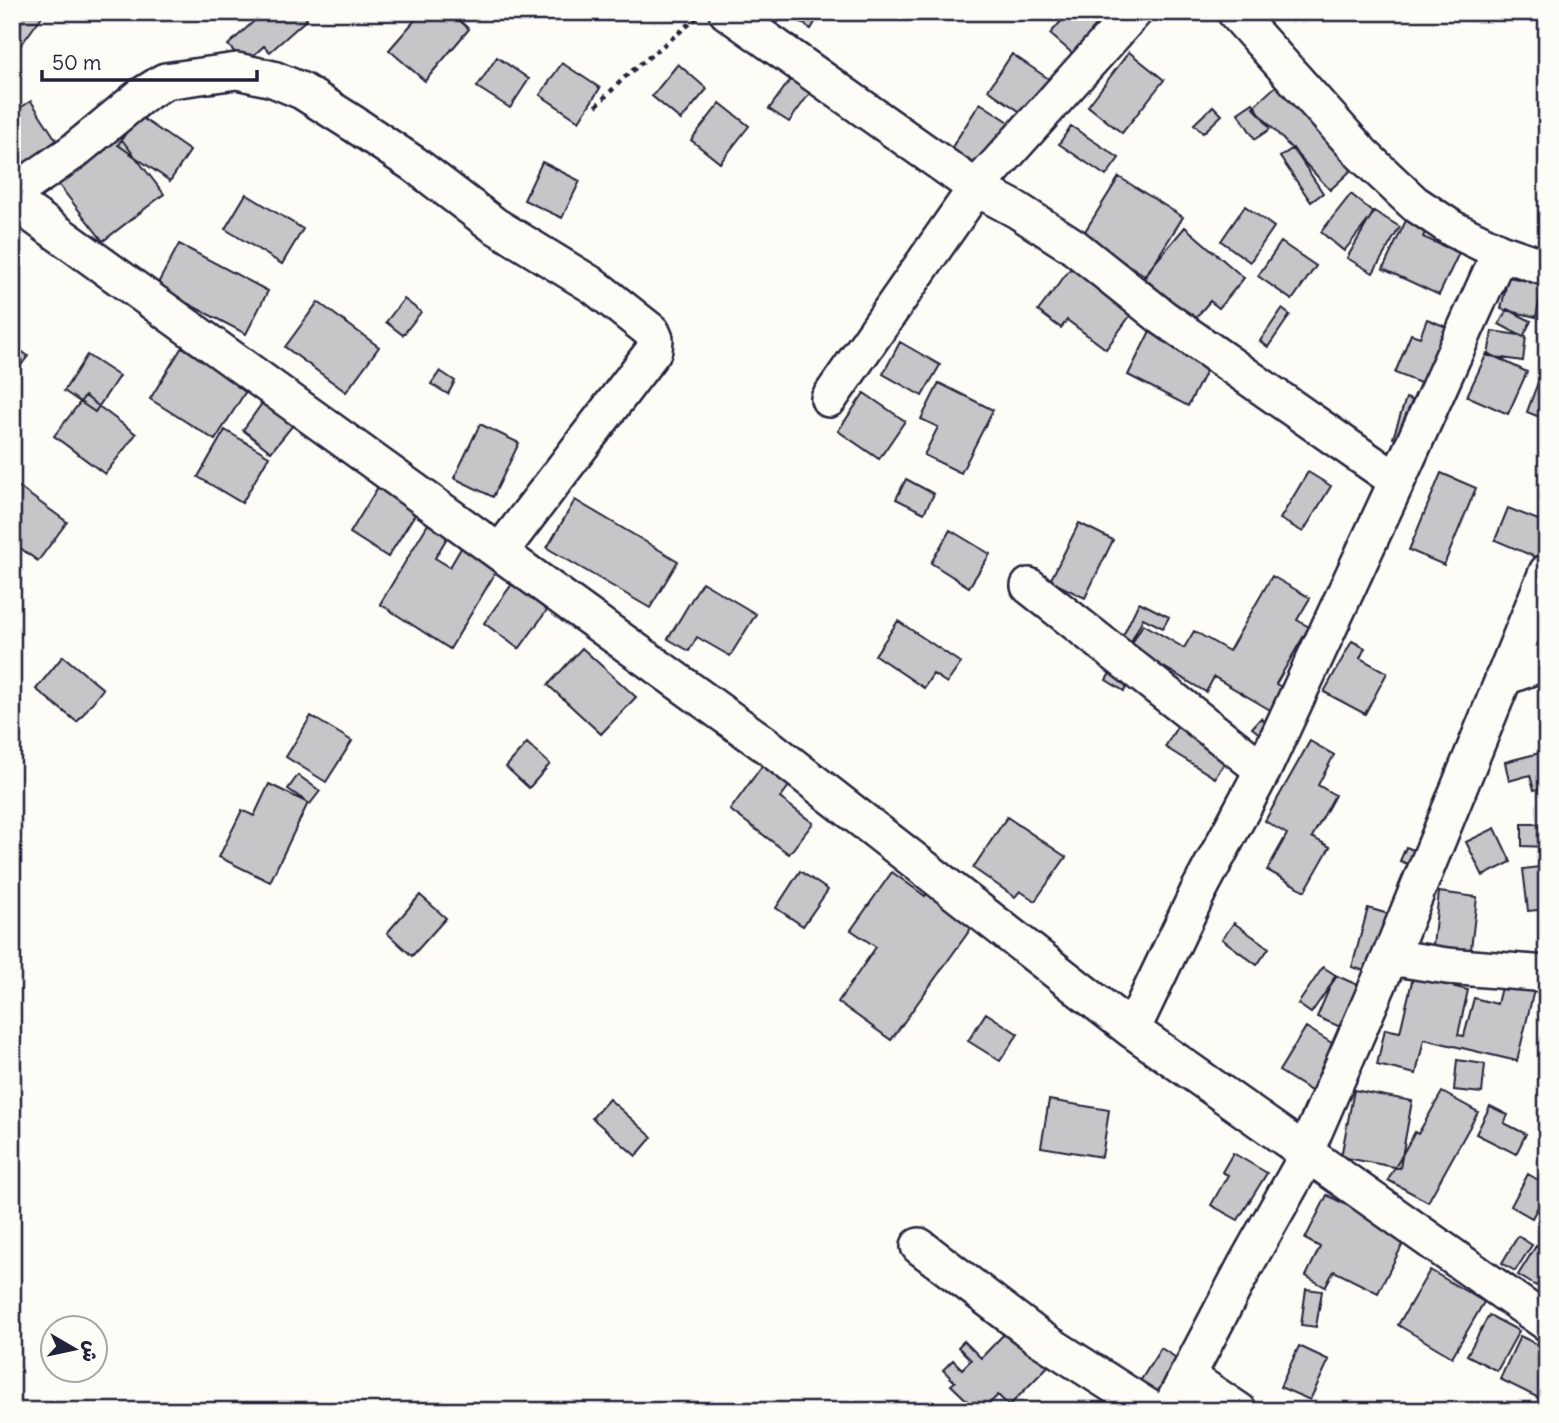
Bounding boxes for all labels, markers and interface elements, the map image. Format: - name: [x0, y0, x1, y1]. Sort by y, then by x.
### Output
- scale bar: [42, 38, 257, 82]
- text: 50 m: [52, 49, 101, 76]
- north arrow: [38, 1314, 108, 1384]
- text: ش: [77, 1339, 104, 1364]

